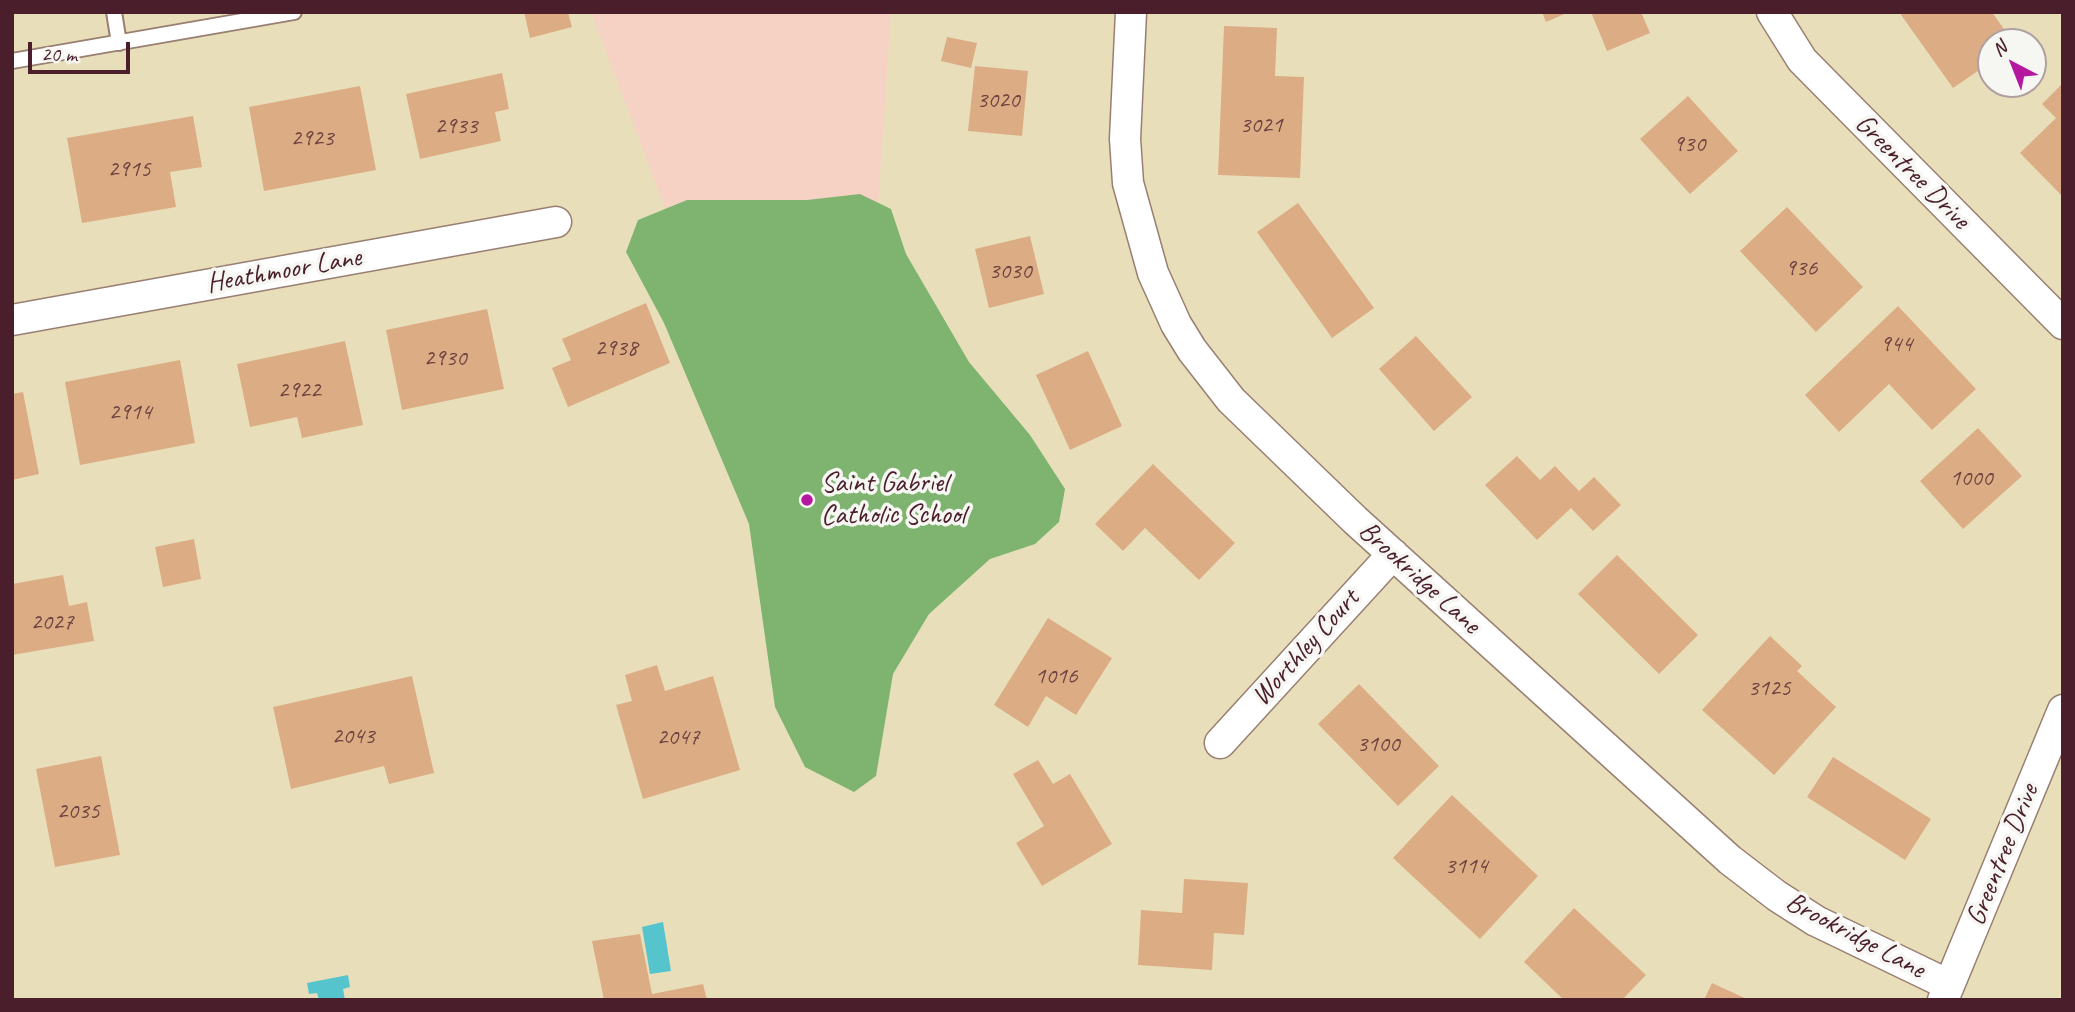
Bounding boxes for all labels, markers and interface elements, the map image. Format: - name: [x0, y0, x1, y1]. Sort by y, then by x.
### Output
- scale bar: [32, 28, 133, 72]
- north arrow: [1977, 28, 2047, 98]
- text: N: [1987, 36, 2012, 62]
- text: 20 m: [41, 41, 77, 67]
- house number: 3020: [976, 87, 1020, 115]
- street label: Greentree Drive: [1847, 107, 1977, 237]
- house number: 3021: [1239, 112, 1283, 140]
- house number: 2933: [434, 113, 478, 141]
- house number: 2923: [290, 125, 334, 153]
- house number: 930: [1673, 131, 1705, 159]
- house number: 2915: [107, 156, 151, 184]
- street label: Heathmoor Lane: [204, 241, 364, 301]
- house number: 936: [1785, 255, 1817, 283]
- house number: 3030: [988, 258, 1032, 286]
- house number: 944: [1880, 331, 1912, 359]
- house number: 2938: [594, 335, 638, 363]
- house number: 2930: [423, 345, 467, 373]
- house number: 2922: [277, 377, 321, 405]
- house number: 2914: [108, 399, 152, 427]
- house number: 1000: [1949, 465, 1993, 493]
- place label: Saint Gabriel Catholic School: [821, 467, 965, 533]
- marker: Saint Gabriel Catholic School: [799, 492, 815, 508]
- street label: Brookridge Lane: [1351, 514, 1487, 642]
- street label: Worthley Court: [1245, 583, 1367, 713]
- house number: 2027: [30, 609, 74, 637]
- house number: 1016: [1034, 663, 1078, 691]
- house number: 3125: [1747, 675, 1791, 703]
- house number: 2043: [331, 723, 375, 751]
- house number: 2047: [656, 724, 700, 752]
- house number: 3100: [1356, 731, 1400, 759]
- street label: Greentree Drive: [1959, 780, 2047, 930]
- house number: 2035: [56, 798, 100, 826]
- house number: 3114: [1444, 853, 1488, 881]
- street label: Brookridge Lane: [1780, 885, 1930, 987]

